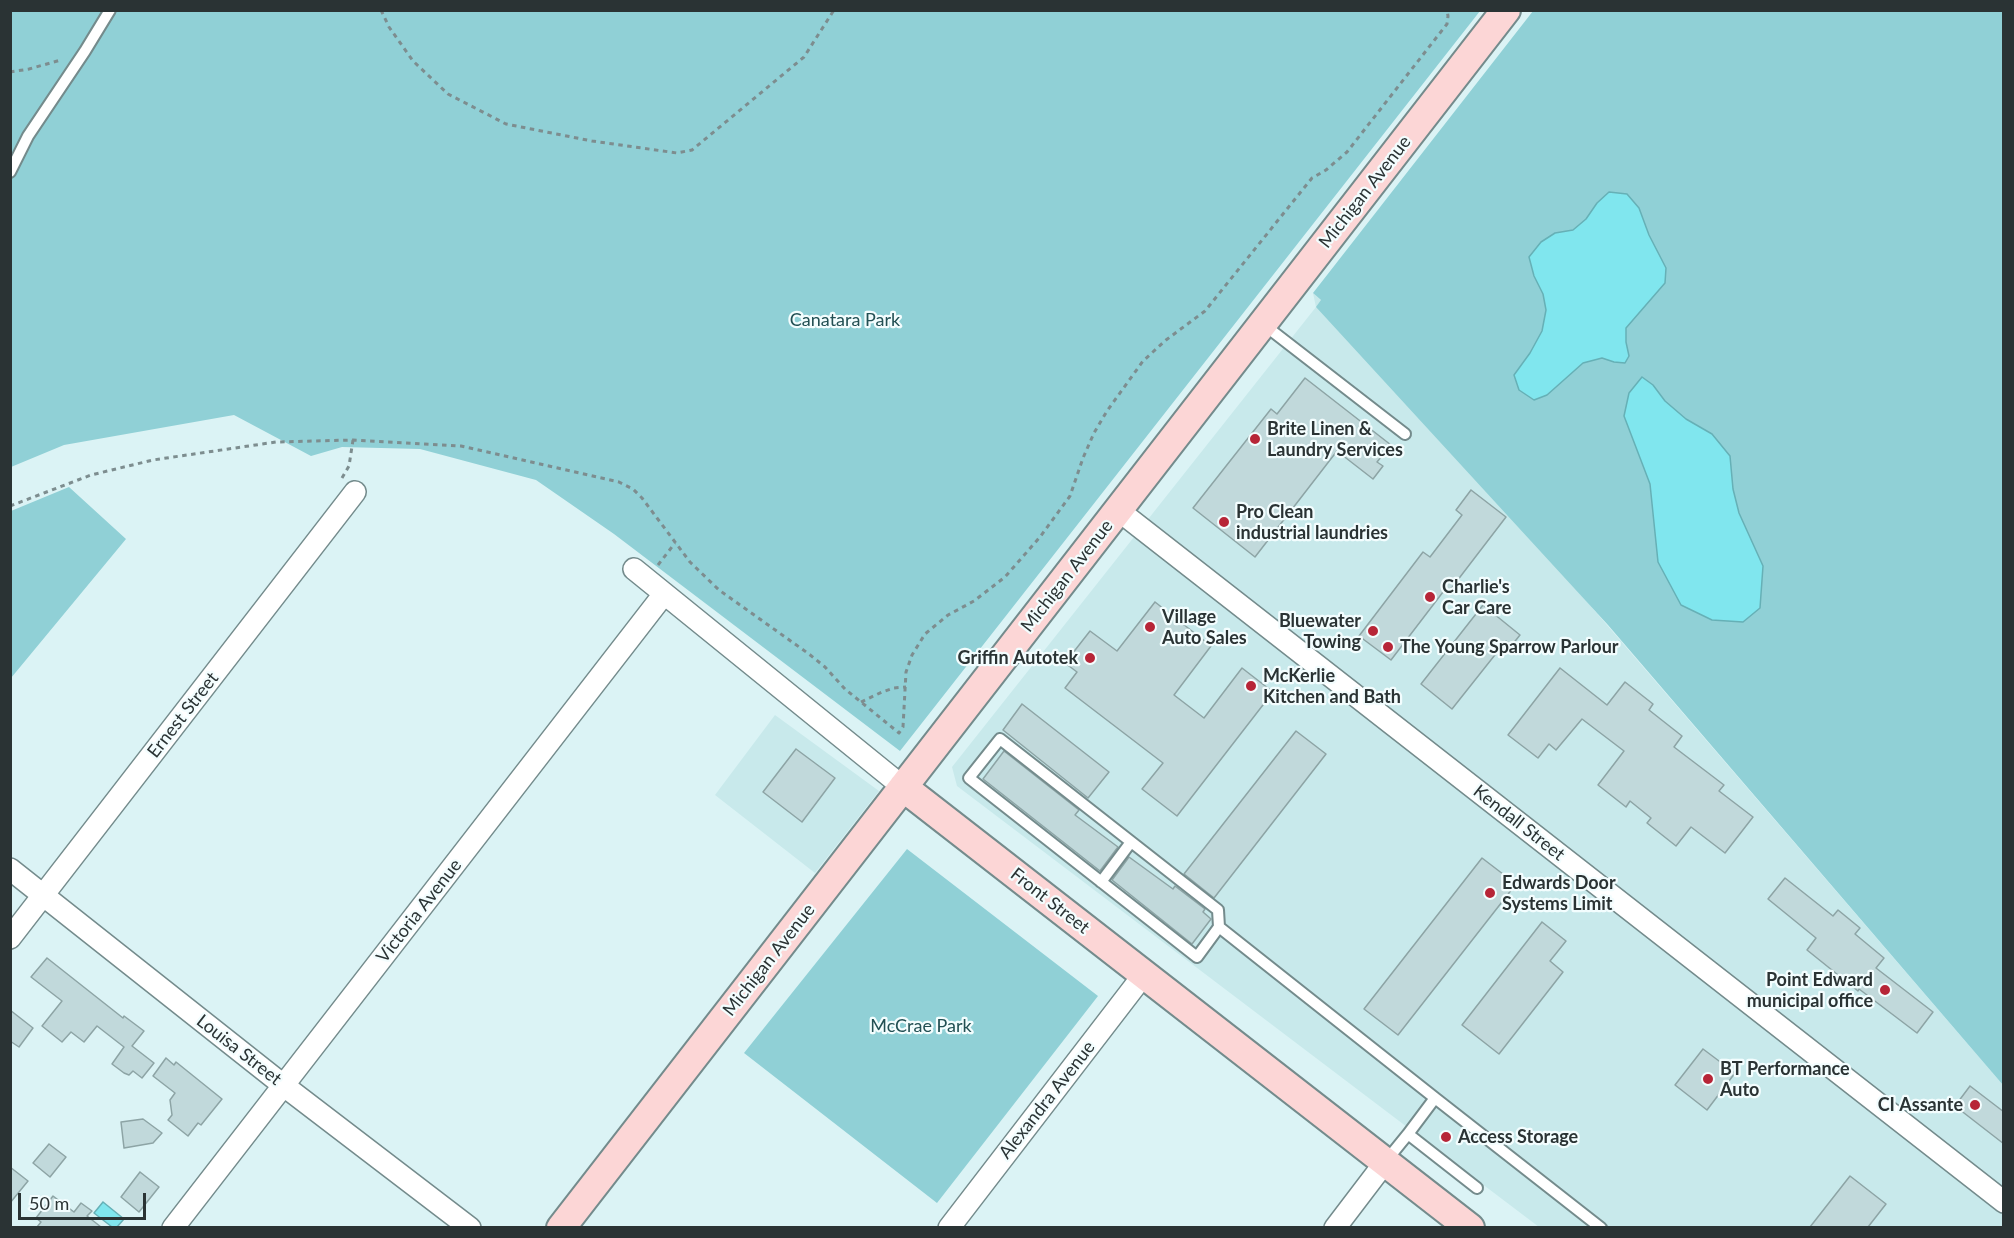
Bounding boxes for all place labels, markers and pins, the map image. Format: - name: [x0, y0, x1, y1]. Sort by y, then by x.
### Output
- place label: Brite Linen & Laundry Services: [1267, 418, 1403, 460]
- marker: Brite Linen & Laundry Services: [1248, 432, 1262, 446]
- place label: Pro Clean industrial laundries: [1236, 501, 1388, 544]
- marker: Pro Clean industrial laundries: [1217, 515, 1231, 529]
- place label: Charlie's Car Care: [1442, 576, 1511, 618]
- marker: Charlie's Car Care: [1423, 590, 1437, 604]
- place label: Village Auto Sales: [1162, 606, 1247, 648]
- place label: Bluewater Towing: [1279, 610, 1361, 652]
- marker: Village Auto Sales: [1143, 620, 1157, 634]
- marker: Bluewater Towing: [1366, 624, 1380, 638]
- place label: The Young Sparrow Parlour: [1400, 636, 1619, 658]
- marker: The Young Sparrow Parlour: [1381, 640, 1395, 654]
- place label: Griffin Autotek: [958, 647, 1078, 669]
- marker: Griffin Autotek: [1083, 651, 1097, 665]
- place label: McKerlie Kitchen and Bath: [1263, 665, 1401, 708]
- marker: McKerlie Kitchen and Bath: [1244, 679, 1258, 693]
- place label: Edwards Door Systems Limit: [1502, 872, 1616, 914]
- marker: Edwards Door Systems Limit: [1483, 886, 1497, 900]
- place label: Point Edward municipal office: [1747, 969, 1873, 1012]
- marker: Point Edward municipal office: [1878, 983, 1892, 997]
- place label: BT Performance Auto: [1720, 1058, 1850, 1100]
- marker: BT Performance Auto: [1701, 1072, 1715, 1086]
- place label: CI Assante: [1878, 1094, 1963, 1116]
- marker: CI Assante: [1968, 1098, 1982, 1112]
- place label: Access Storage: [1458, 1126, 1578, 1148]
- marker: Access Storage: [1439, 1130, 1453, 1144]

